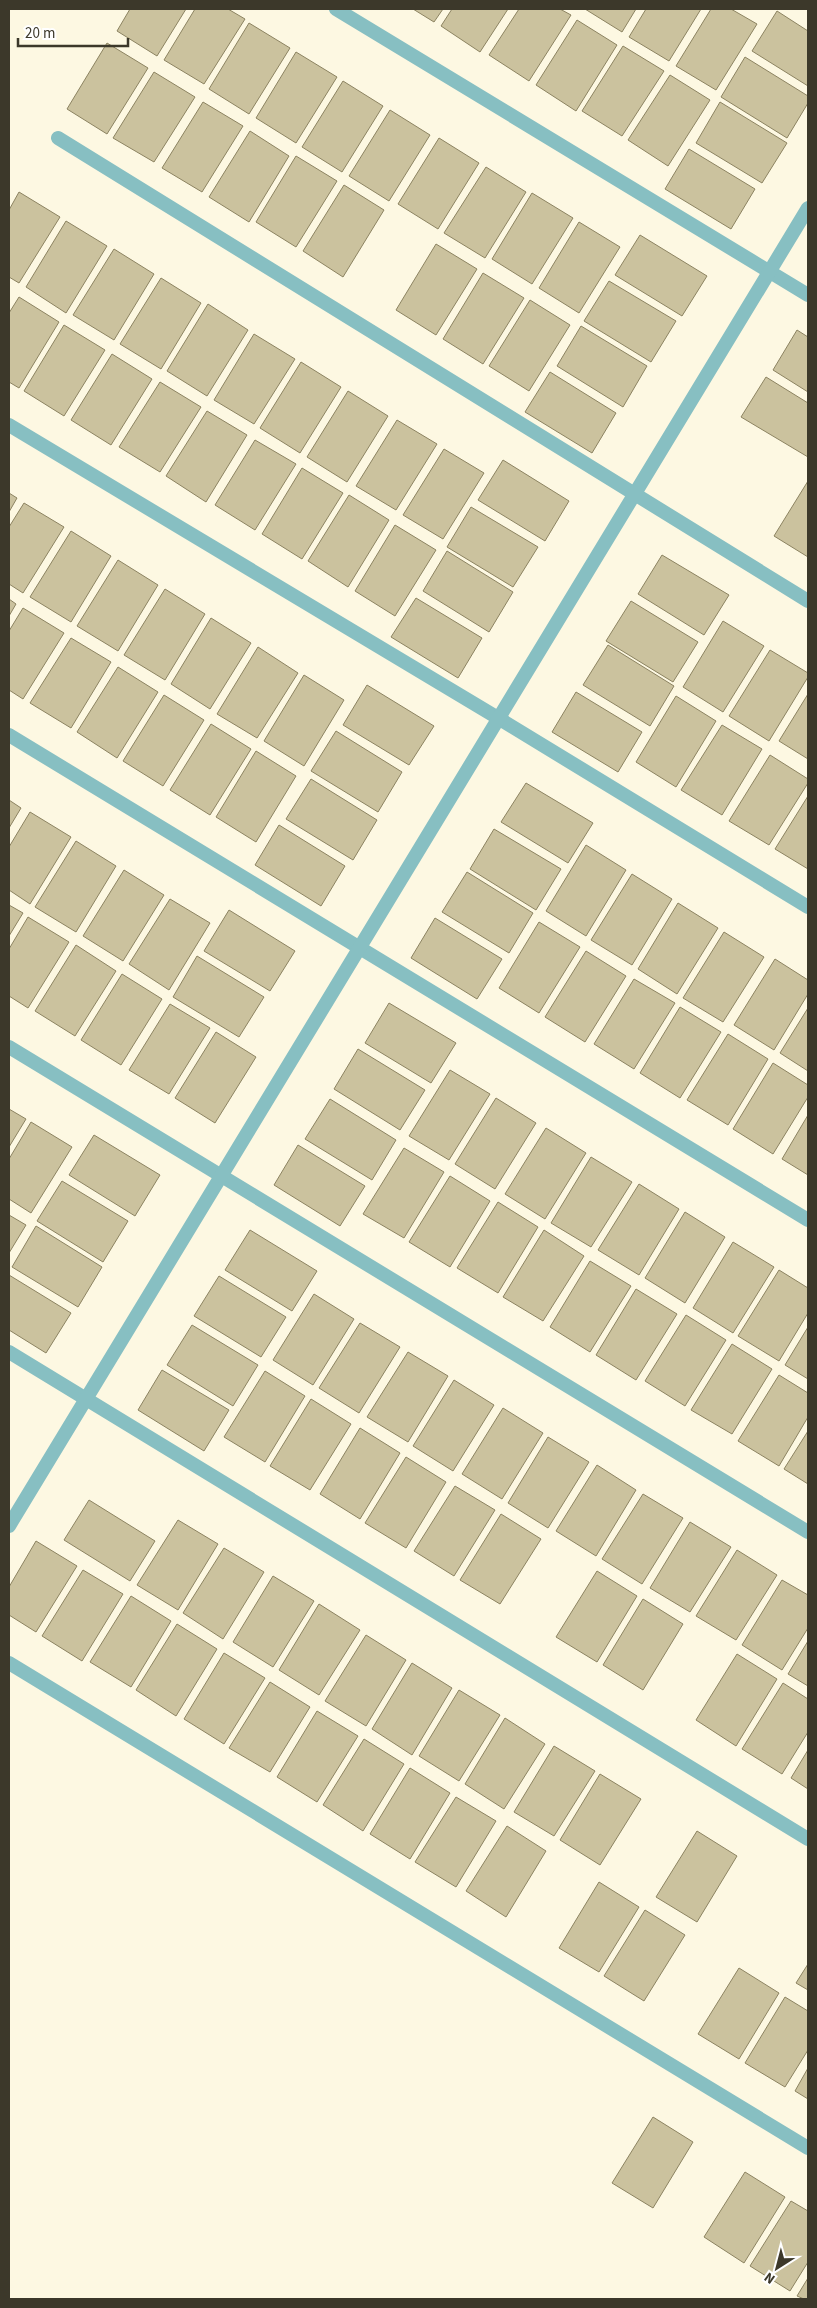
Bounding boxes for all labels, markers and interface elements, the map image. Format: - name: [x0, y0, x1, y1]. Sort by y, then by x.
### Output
- scale bar: [18, 15, 128, 47]
- text: 20 m: [25, 23, 55, 44]
- north arrow: [752, 2243, 802, 2293]
- text: N: [760, 2267, 780, 2289]

